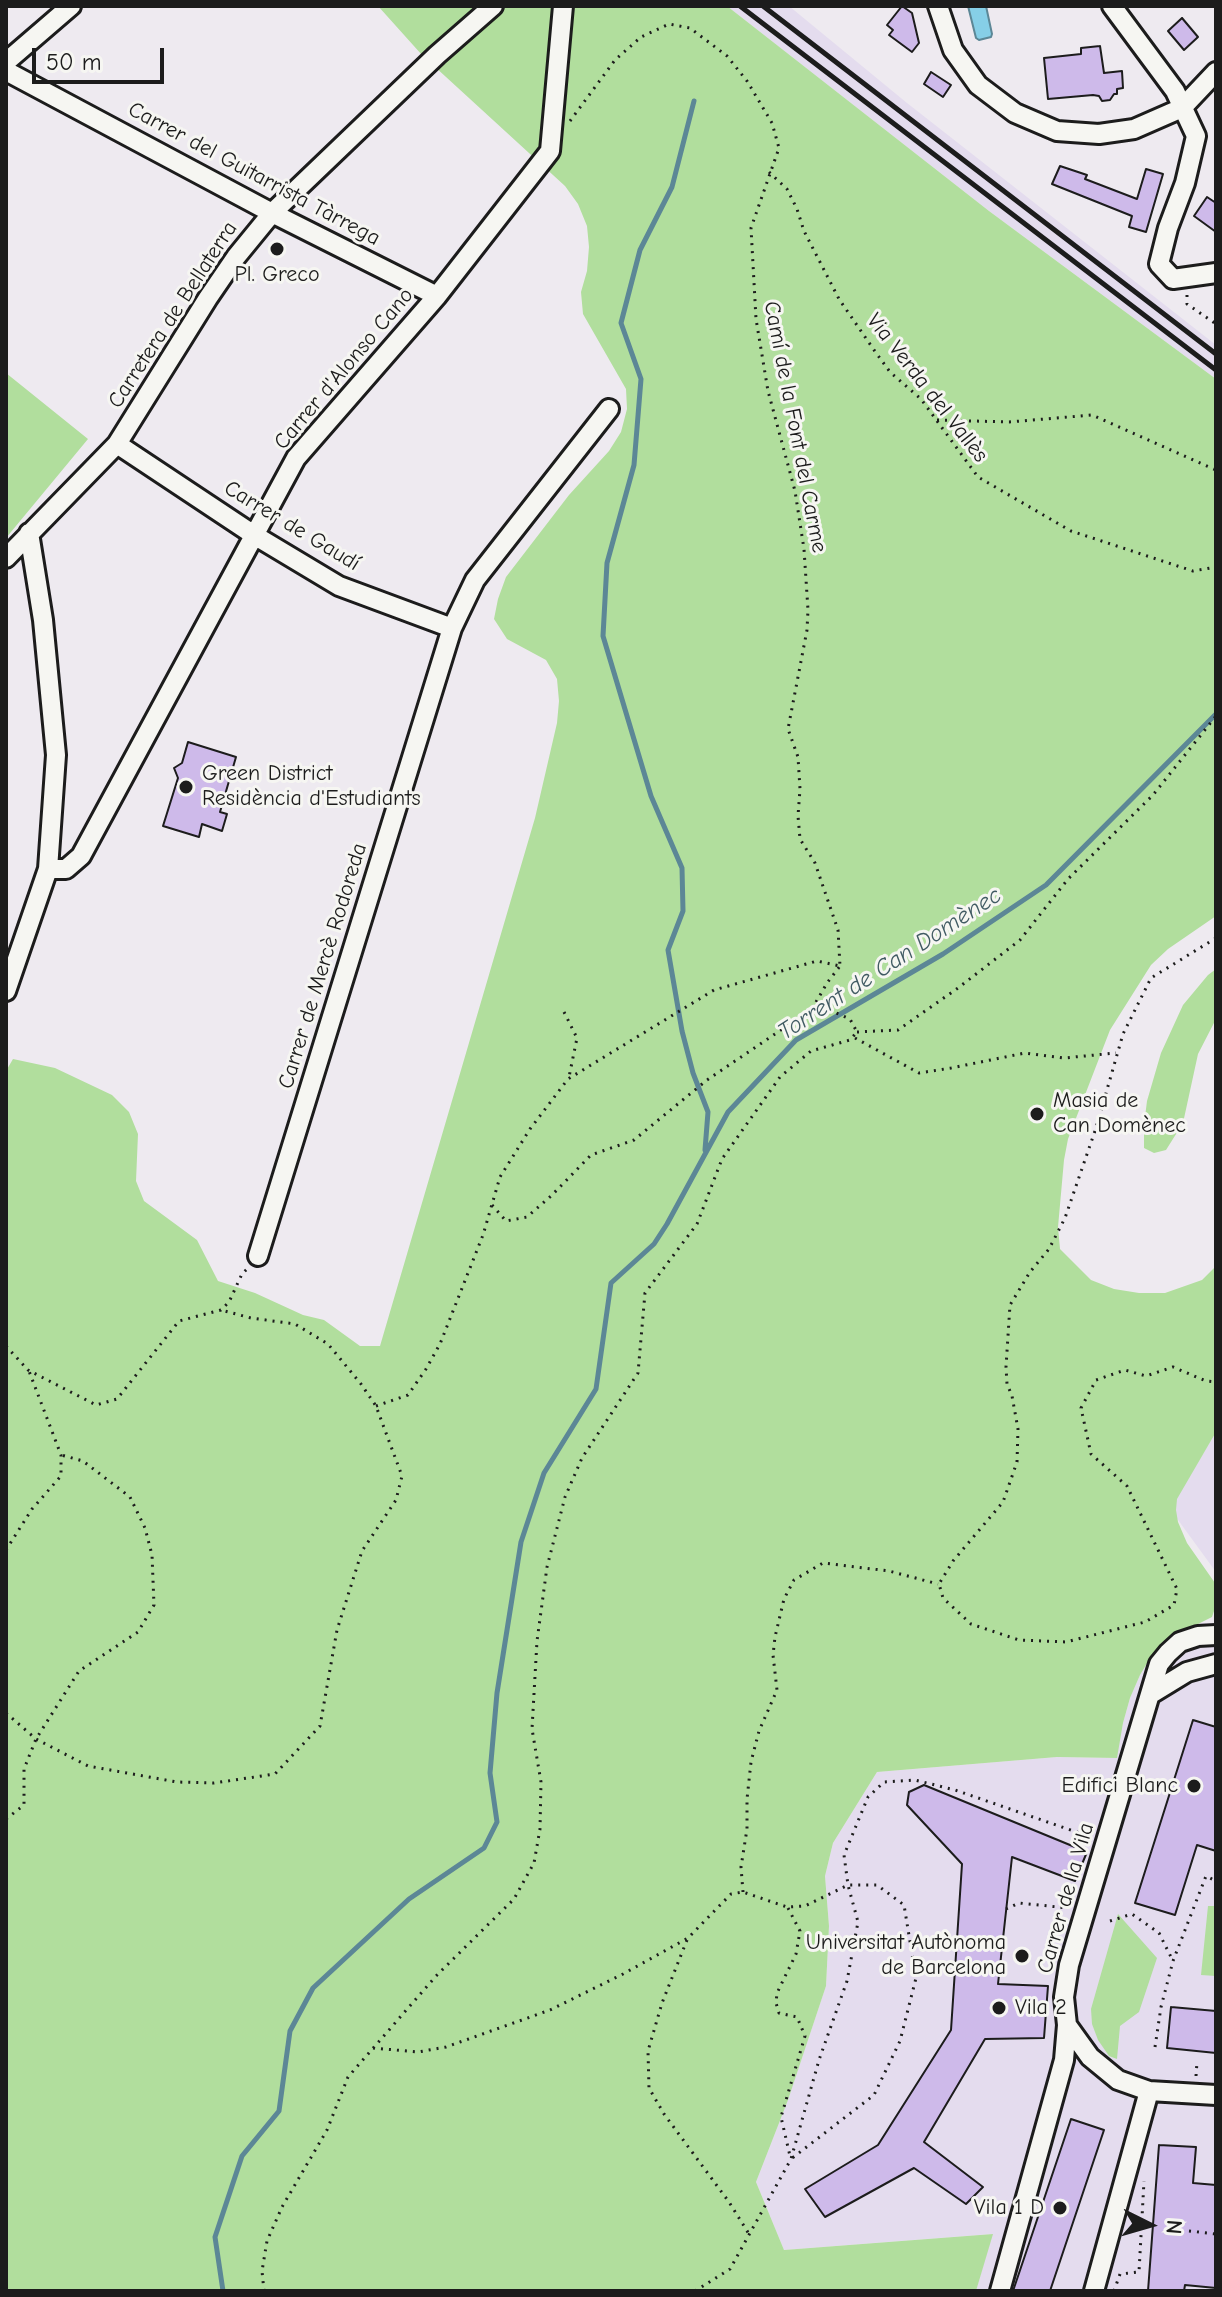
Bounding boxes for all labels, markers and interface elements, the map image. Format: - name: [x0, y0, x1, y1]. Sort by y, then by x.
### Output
- scale bar: [36, 32, 168, 82]
- text: 50 m: [46, 48, 102, 76]
- street label: Carrer del Guitarrista Tàrrega: [123, 96, 385, 252]
- street label: Carretera de Bellaterra: [103, 217, 243, 413]
- marker: Pl. Greco: [268, 240, 286, 258]
- place label: Pl. Greco: [234, 262, 320, 288]
- street label: Carrer d'Alonso Cano: [269, 283, 419, 455]
- street label: Camí de la Font del Carme: [758, 299, 832, 555]
- street label: Via Verda del Vallès: [861, 308, 993, 468]
- street label: Carrer de Gaudí: [219, 475, 365, 577]
- place label: Green District Residència d'Estudiants: [202, 761, 421, 812]
- marker: Green District Residència d'Estudiants: [177, 778, 195, 796]
- street label: Carrer de Mercè Rodoreda: [273, 840, 373, 1092]
- water label: Torrent de Can Domènec: [773, 881, 1007, 1047]
- place label: Masia de Can Domènec: [1053, 1088, 1186, 1140]
- marker: Masia de Can Domènec: [1028, 1105, 1046, 1123]
- place label: Edifici Blanc: [1061, 1773, 1178, 1799]
- marker: Edifici Blanc: [1185, 1777, 1203, 1795]
- street label: Carrer de la Vila: [1032, 1820, 1100, 1976]
- place label: Universitat Autònoma de Barcelona: [806, 1930, 1006, 1982]
- marker: Universitat Autònoma de Barcelona: [1013, 1947, 1031, 1965]
- place label: Vila 2: [1015, 1995, 1067, 2021]
- marker: Vila 2: [990, 1999, 1008, 2017]
- north arrow: [1110, 2185, 1190, 2265]
- place label: Vila 1 D: [974, 2195, 1044, 2221]
- marker: Vila 1 D: [1051, 2199, 1069, 2217]
- text: N: [1160, 2219, 1187, 2235]

